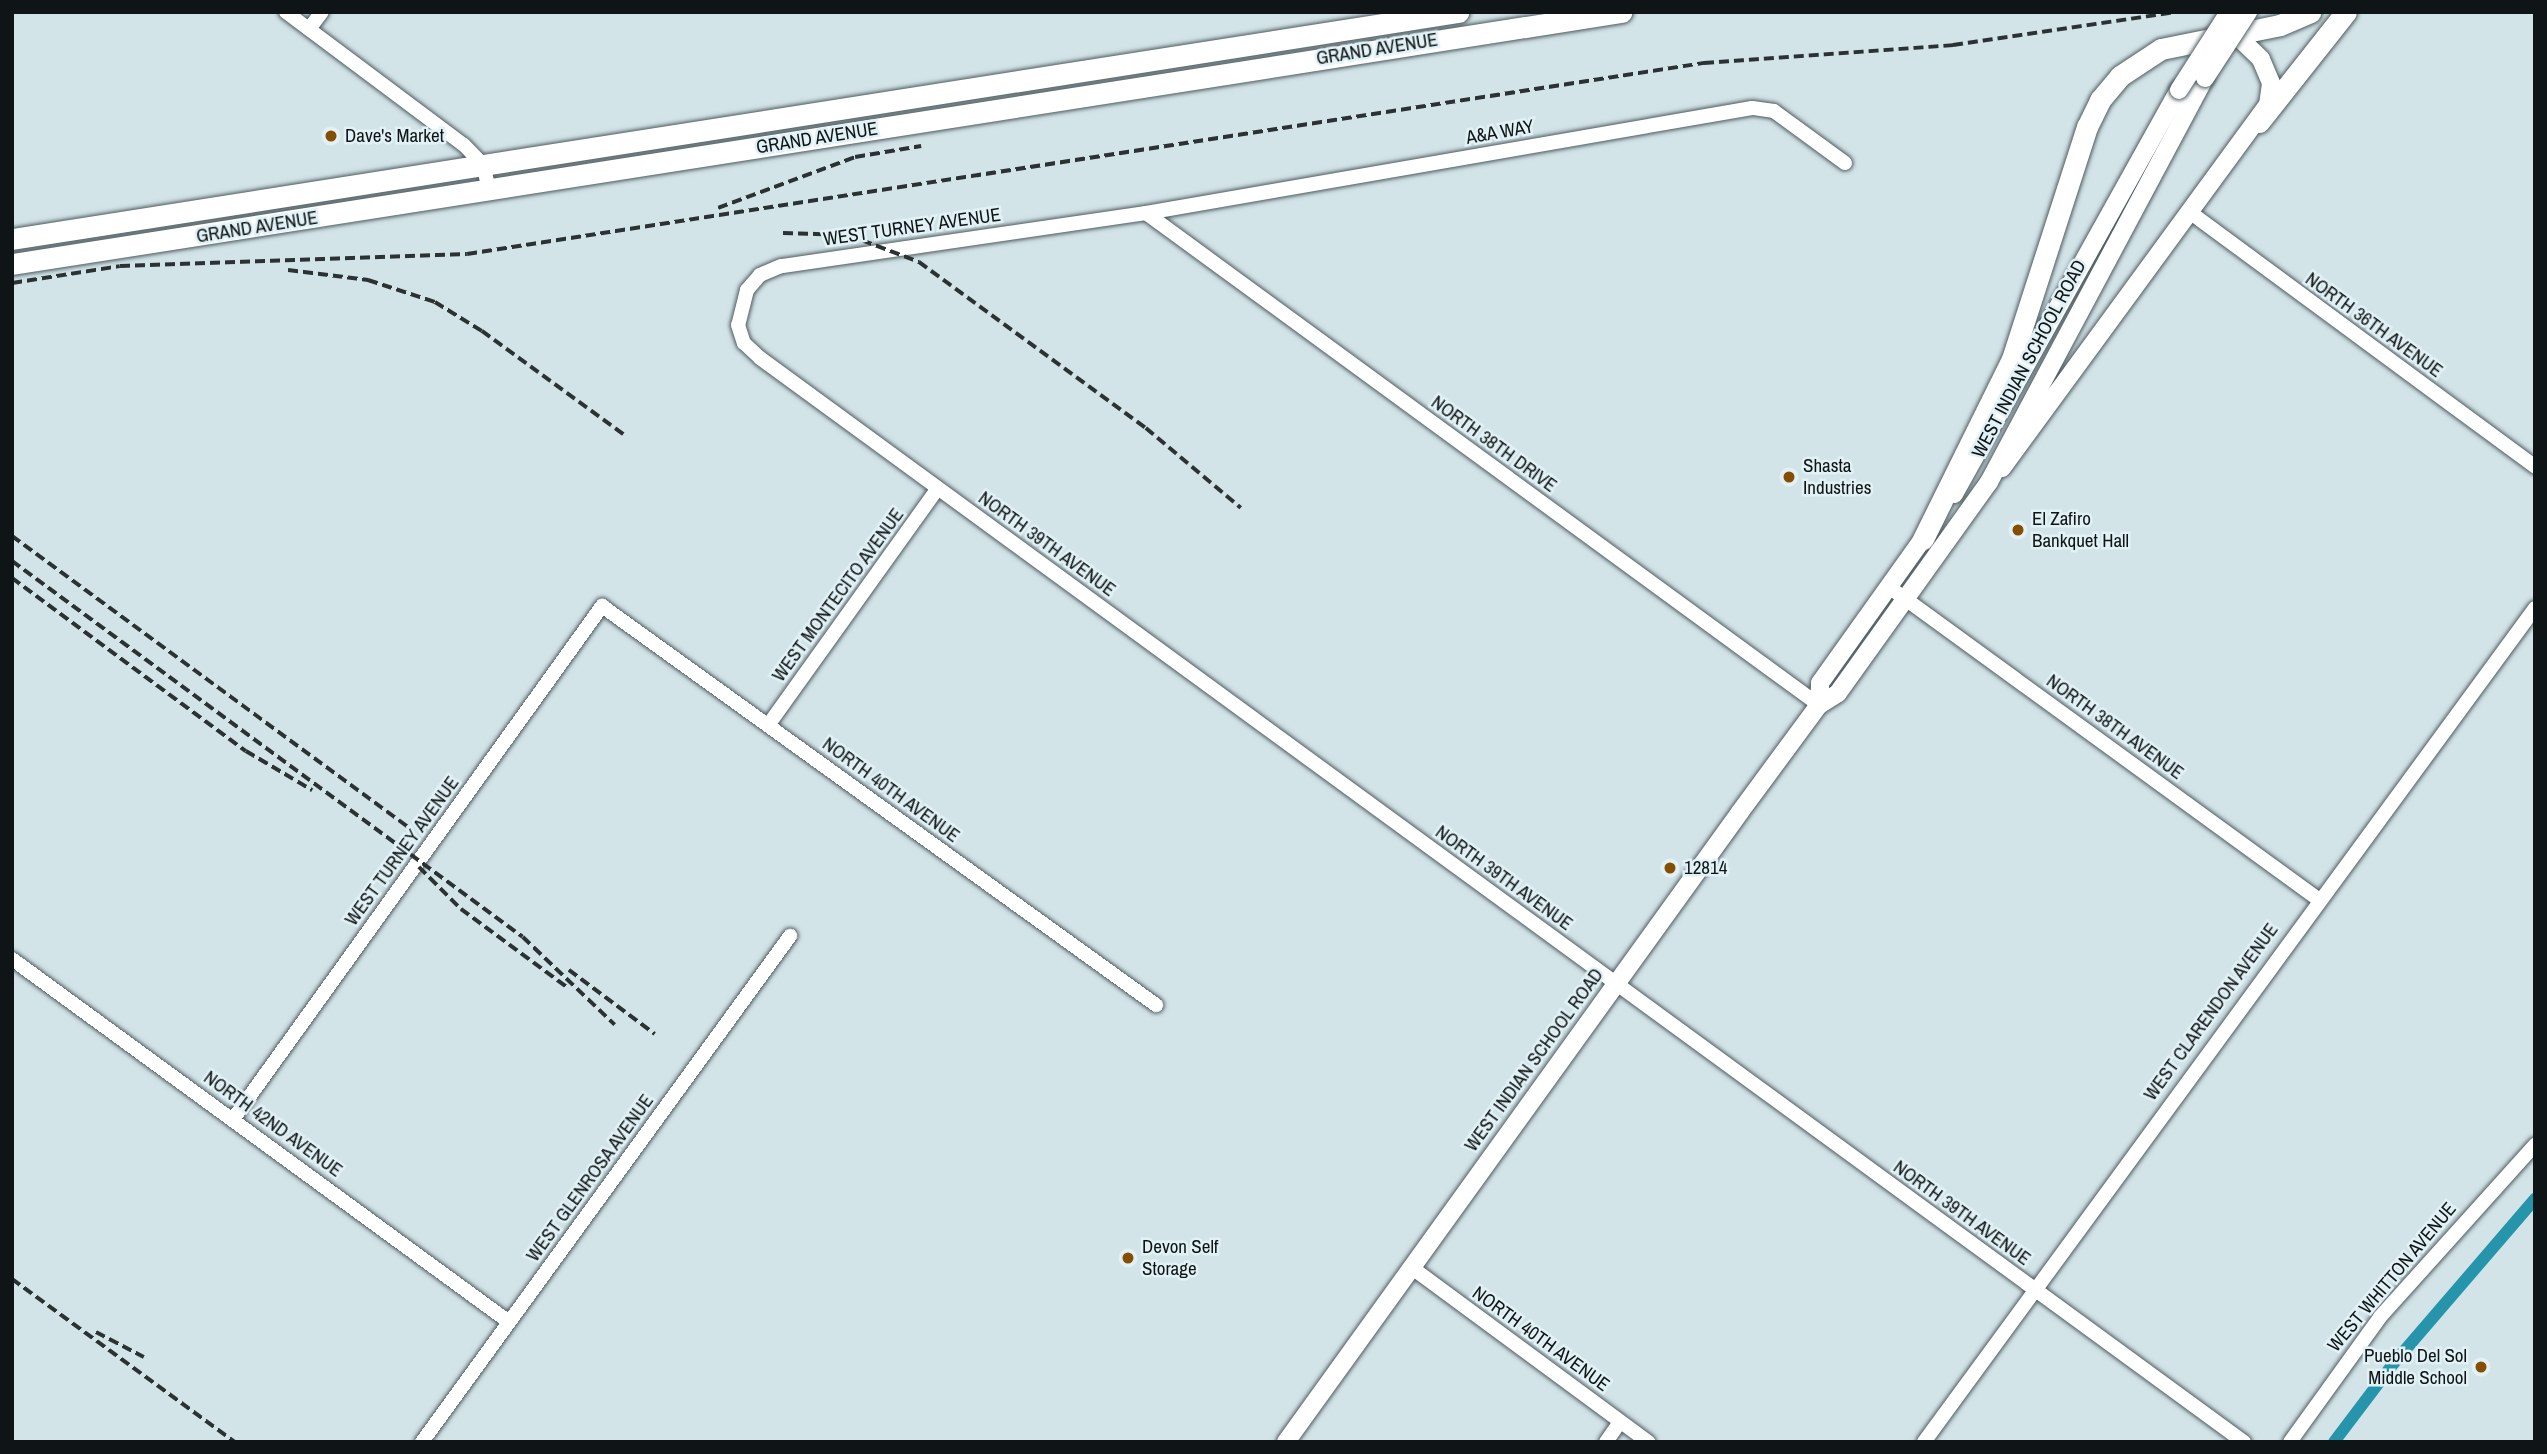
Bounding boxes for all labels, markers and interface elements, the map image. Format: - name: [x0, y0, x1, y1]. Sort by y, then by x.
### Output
- street label: GRAND AVENUE: [1314, 28, 1440, 70]
- street label: A&A WAY: [1464, 115, 1536, 149]
- street label: GRAND AVENUE: [754, 117, 880, 159]
- place label: Dave's Market: [345, 125, 444, 147]
- marker: Dave's Market: [323, 128, 339, 144]
- street label: WEST TURNEY AVENUE: [821, 203, 1003, 251]
- street label: GRAND AVENUE: [194, 206, 320, 248]
- street label: WEST INDIAN SCHOOL ROAD: [1967, 256, 2091, 462]
- street label: NORTH 36TH AVENUE: [2301, 267, 2447, 383]
- street label: NORTH 38TH DRIVE: [1427, 391, 1561, 497]
- place label: Shasta Industries: [1803, 455, 1871, 499]
- marker: Shasta Industries: [1781, 469, 1797, 485]
- street label: NORTH 39TH AVENUE: [974, 486, 1120, 602]
- street label: WEST MONTECITO AVENUE: [767, 503, 909, 687]
- place label: El Zafiro Bankquet Hall: [2032, 508, 2129, 552]
- marker: El Zafiro Bankquet Hall: [2010, 522, 2026, 538]
- street label: NORTH 38TH AVENUE: [2042, 669, 2188, 785]
- street label: NORTH 40TH AVENUE: [818, 732, 964, 848]
- street label: WEST TURNEY AVENUE: [340, 771, 464, 931]
- street label: NORTH 39TH AVENUE: [1431, 820, 1577, 936]
- place label: 12814: [1684, 857, 1727, 879]
- marker: 12814: [1662, 860, 1678, 876]
- street label: WEST CLARENDON AVENUE: [2139, 919, 2283, 1105]
- street label: WEST INDIAN SCHOOL ROAD: [1460, 964, 1608, 1156]
- street label: NORTH 42ND AVENUE: [199, 1066, 347, 1182]
- street label: WEST GLENROSA AVENUE: [521, 1089, 659, 1267]
- street label: NORTH 39TH AVENUE: [1889, 1155, 2035, 1271]
- street label: WEST WHITTON AVENUE: [2323, 1197, 2461, 1357]
- place label: Devon Self Storage: [1142, 1236, 1218, 1280]
- marker: Devon Self Storage: [1120, 1250, 1136, 1266]
- street label: NORTH 40TH AVENUE: [1468, 1281, 1614, 1397]
- place label: Pueblo Del Sol Middle School: [2364, 1345, 2467, 1389]
- marker: Pueblo Del Sol Middle School: [2473, 1359, 2489, 1375]

